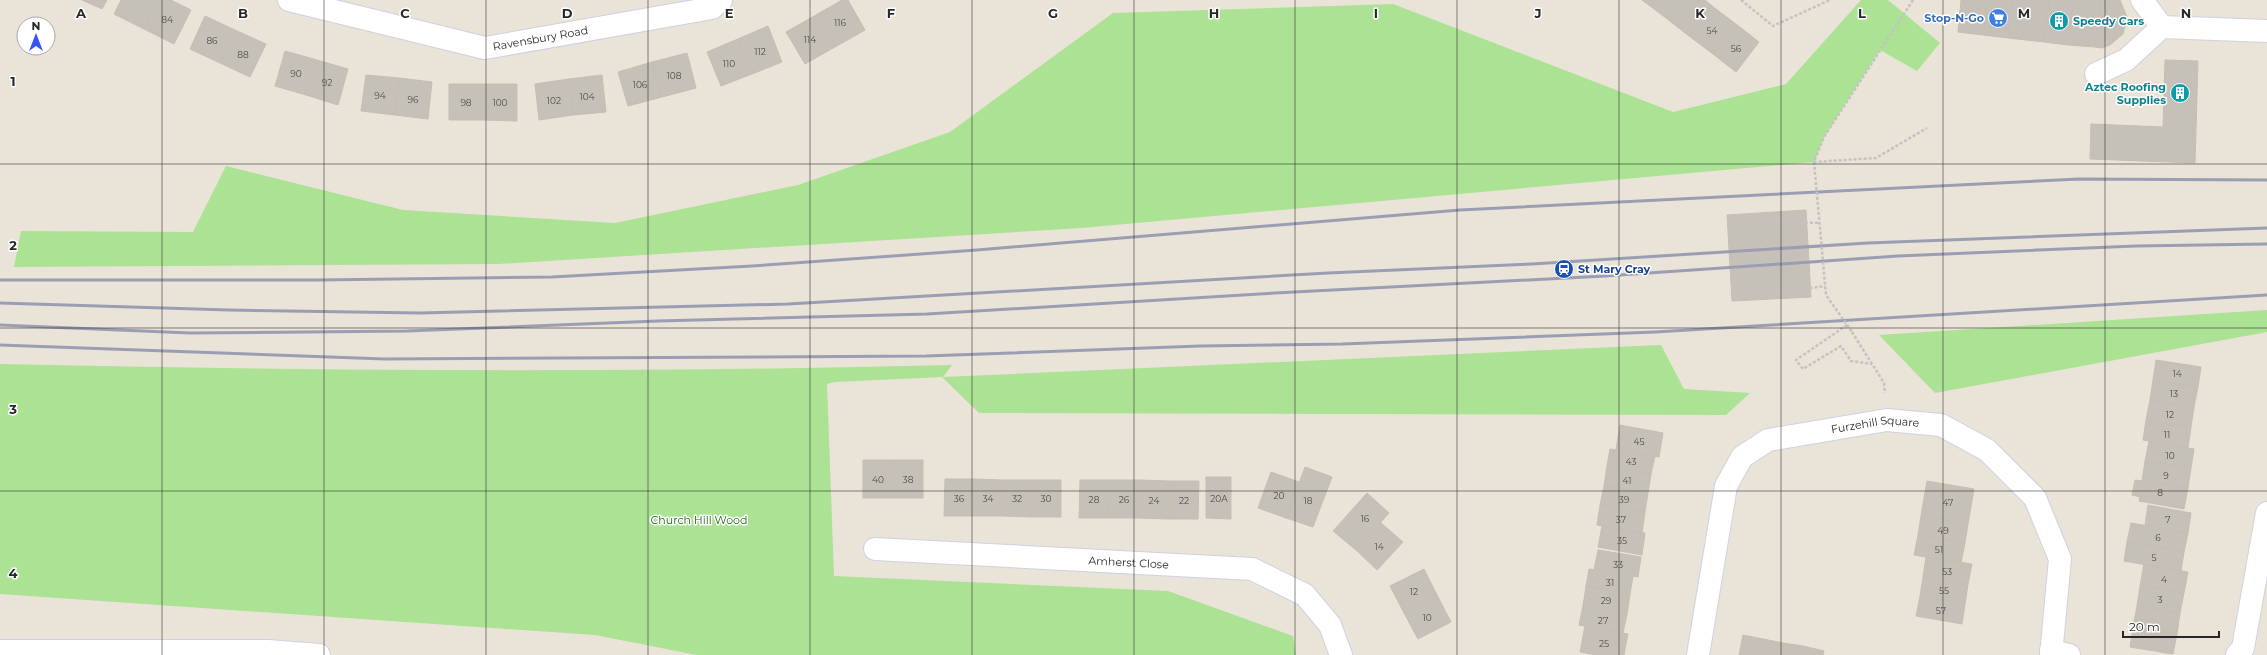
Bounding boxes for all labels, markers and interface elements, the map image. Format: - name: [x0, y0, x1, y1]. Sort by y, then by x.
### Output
- text: A: [75, 5, 87, 21]
- text: B: [238, 5, 248, 21]
- text: C: [400, 5, 410, 21]
- text: D: [562, 5, 573, 21]
- text: E: [725, 5, 734, 21]
- text: F: [887, 5, 895, 21]
- text: G: [1048, 5, 1058, 21]
- text: H: [1209, 5, 1219, 21]
- text: I: [1374, 5, 1378, 21]
- text: J: [1533, 5, 1542, 21]
- text: K: [1695, 5, 1705, 21]
- text: L: [1858, 5, 1866, 21]
- text: M: [2018, 5, 2030, 21]
- text: N: [2181, 5, 2191, 21]
- supermarket icon: Stop-N-Go: [1987, 7, 2009, 29]
- building icon: Speedy Cars: [2048, 10, 2070, 32]
- place label: Stop-N-Go: [1924, 11, 1984, 25]
- house number: 84: [161, 14, 173, 25]
- place label: Speedy Cars: [2073, 14, 2144, 28]
- north arrow: [16, 16, 56, 56]
- house number: 116: [834, 17, 847, 28]
- text: N: [32, 19, 40, 33]
- street label: Ravensbury Road: [492, 23, 589, 54]
- house number: 54: [1706, 25, 1718, 36]
- house number: 114: [804, 34, 816, 45]
- house number: 86: [206, 35, 218, 46]
- house number: 56: [1731, 43, 1742, 54]
- house number: 112: [754, 46, 766, 57]
- house number: 88: [237, 49, 249, 60]
- house number: 110: [723, 58, 735, 69]
- house number: 90: [290, 68, 302, 79]
- house number: 108: [667, 70, 682, 81]
- text: 1: [10, 73, 16, 89]
- house number: 92: [322, 77, 332, 88]
- house number: 106: [633, 79, 648, 90]
- place label: Aztec Roofing Supplies: [2084, 80, 2166, 107]
- building icon: Aztec Roofing Supplies: [2169, 82, 2191, 104]
- house number: 94: [374, 90, 386, 101]
- house number: 104: [579, 91, 595, 102]
- house number: 96: [408, 94, 419, 105]
- house number: 102: [547, 95, 561, 106]
- house number: 98: [460, 97, 472, 108]
- house number: 100: [492, 97, 508, 108]
- text: 2: [9, 237, 17, 253]
- station icon: St Mary Cray: [1553, 258, 1575, 280]
- place label: St Mary Cray: [1578, 262, 1651, 276]
- house number: 14: [2172, 368, 2182, 379]
- house number: 13: [2170, 388, 2178, 399]
- text: 3: [8, 401, 17, 417]
- house number: 12: [2166, 409, 2174, 420]
- street label: Furzehill Square: [1830, 413, 1920, 436]
- house number: 11: [2164, 429, 2170, 440]
- house number: 45: [1633, 436, 1645, 447]
- house number: 10: [2165, 450, 2175, 461]
- house number: 43: [1626, 456, 1636, 467]
- house number: 9: [2163, 470, 2169, 481]
- house number: 40: [872, 474, 884, 485]
- house number: 38: [903, 474, 914, 485]
- house number: 41: [1623, 475, 1631, 486]
- house number: 8: [2157, 487, 2163, 498]
- house number: 20: [1273, 490, 1285, 501]
- house number: 36: [954, 493, 965, 504]
- house number: 34: [982, 493, 994, 504]
- house number: 32: [1012, 493, 1022, 504]
- house number: 30: [1040, 493, 1052, 504]
- house number: 20A: [1210, 493, 1228, 504]
- house number: 28: [1089, 494, 1100, 505]
- house number: 26: [1119, 494, 1130, 505]
- house number: 39: [1619, 494, 1630, 505]
- house number: 24: [1149, 495, 1159, 506]
- house number: 22: [1179, 495, 1189, 506]
- house number: 18: [1304, 495, 1313, 506]
- house number: 47: [1943, 497, 1953, 508]
- park label: Church Hill Wood: [651, 513, 747, 527]
- house number: 16: [1361, 513, 1370, 524]
- house number: 37: [1616, 514, 1626, 525]
- house number: 7: [2165, 514, 2171, 525]
- house number: 49: [1937, 525, 1949, 536]
- house number: 6: [2155, 532, 2161, 543]
- house number: 35: [1617, 535, 1627, 546]
- house number: 14: [1374, 541, 1384, 552]
- house number: 51: [1935, 544, 1943, 555]
- house number: 5: [2151, 552, 2157, 563]
- street label: Amherst Close: [1088, 553, 1170, 572]
- house number: 33: [1613, 559, 1623, 570]
- text: 4: [9, 565, 18, 581]
- house number: 53: [1942, 566, 1952, 577]
- house number: 4: [2161, 574, 2167, 585]
- house number: 31: [1606, 577, 1614, 588]
- house number: 55: [1939, 585, 1949, 596]
- house number: 12: [1410, 586, 1418, 597]
- house number: 3: [2157, 594, 2163, 605]
- house number: 29: [1601, 595, 1612, 606]
- house number: 57: [1936, 605, 1946, 616]
- house number: 10: [1422, 612, 1432, 623]
- scale bar: [2123, 613, 2219, 639]
- house number: 27: [1598, 615, 1608, 626]
- text: 20 m: [2129, 619, 2160, 634]
- house number: 25: [1599, 638, 1609, 649]

